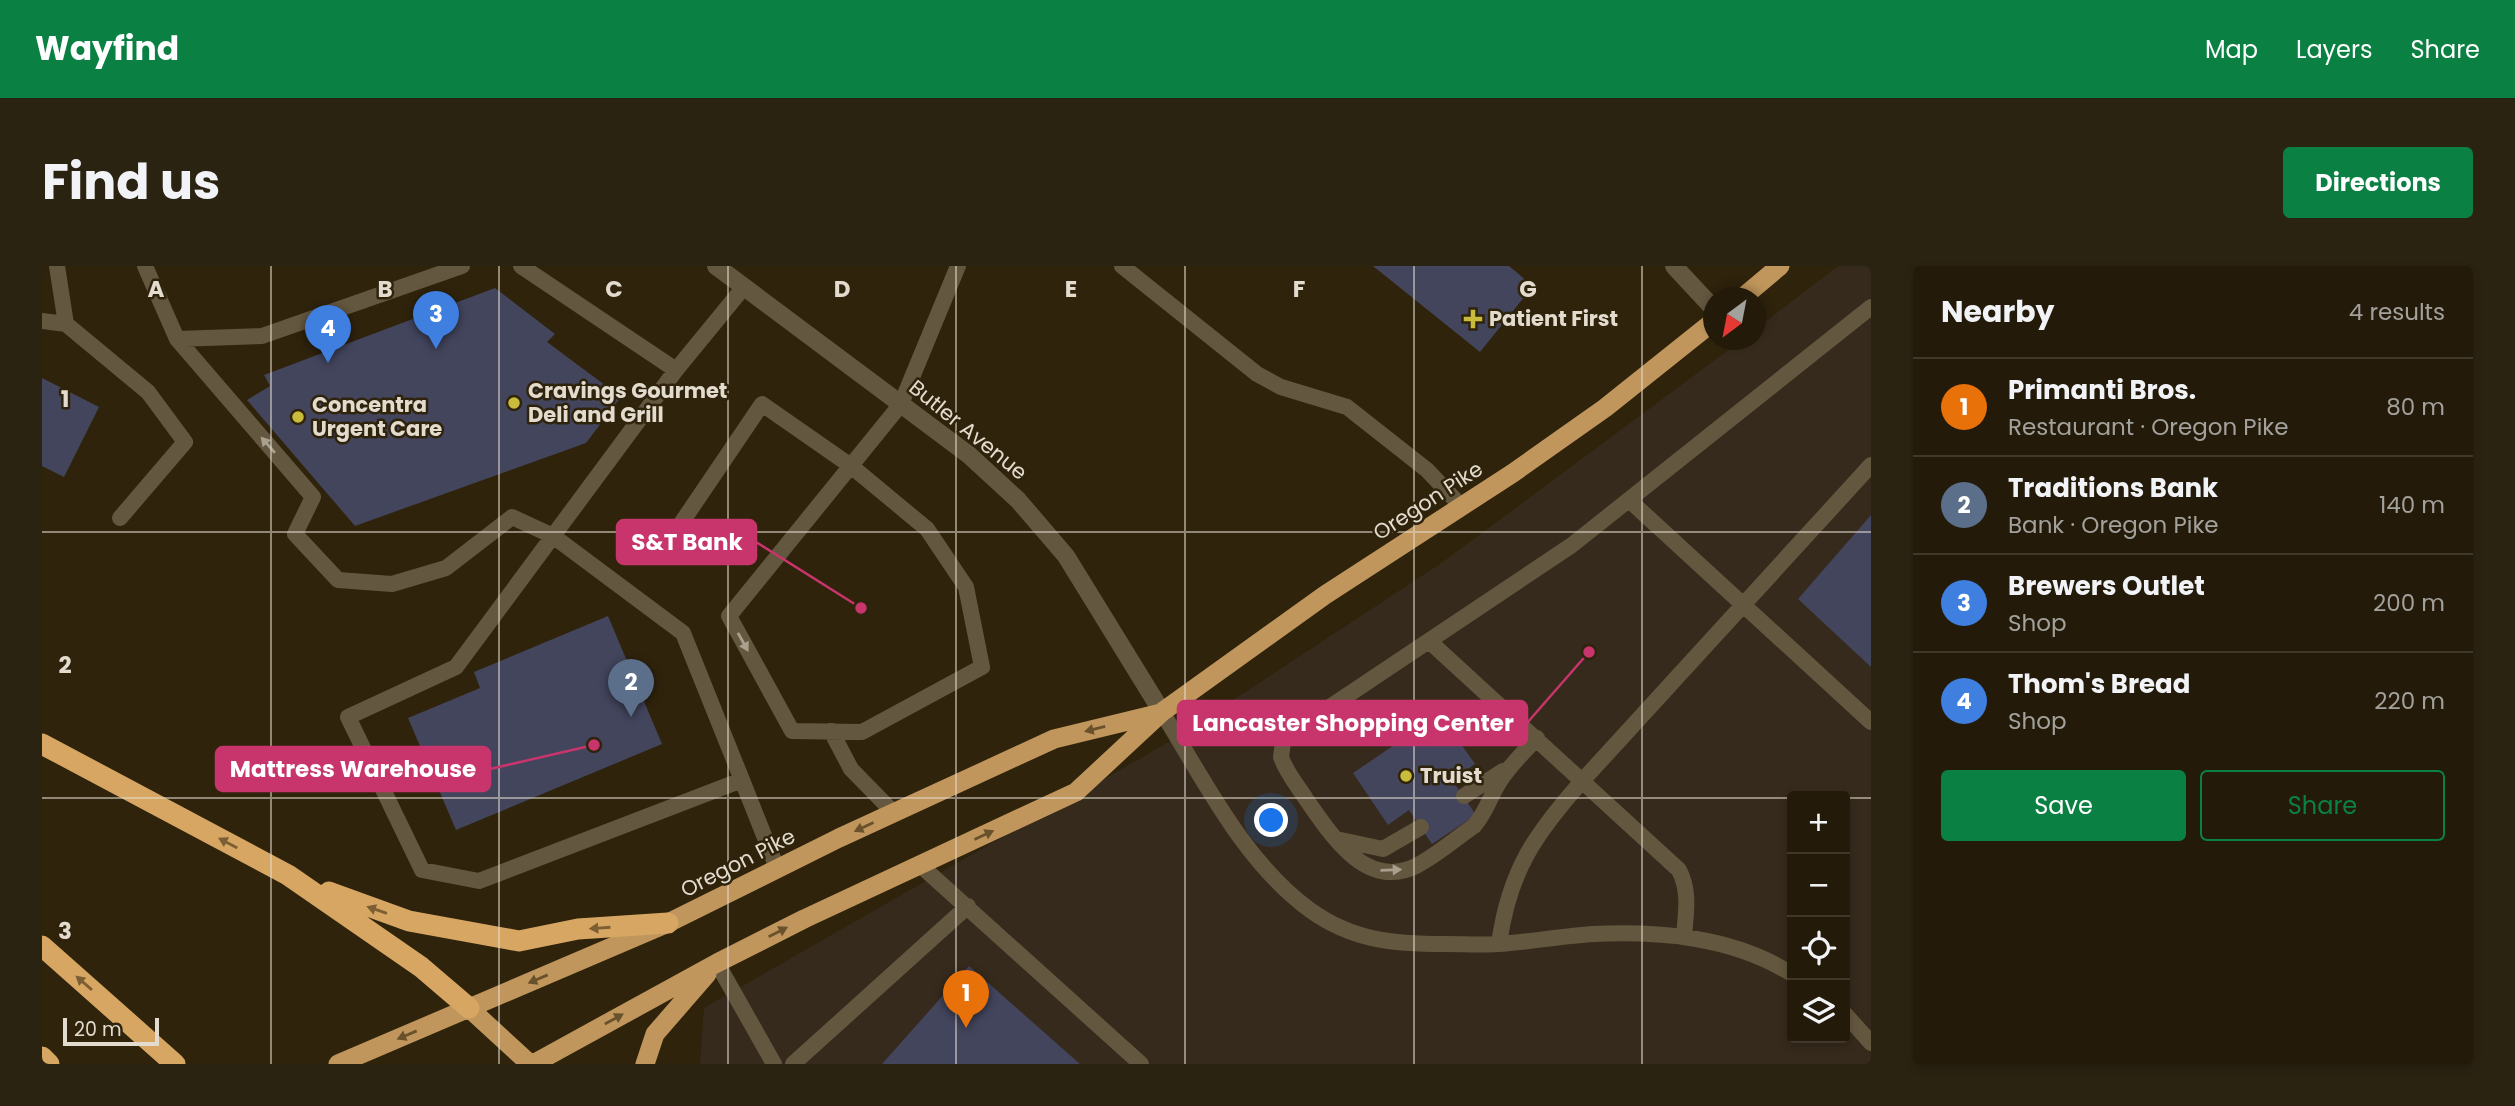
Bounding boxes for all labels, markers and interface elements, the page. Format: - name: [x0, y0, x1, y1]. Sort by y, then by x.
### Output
- text: Wayfind: [35, 25, 179, 72]
- text: Map: [2205, 33, 2258, 66]
- text: Layers: [2296, 33, 2372, 66]
- text: Share: [2410, 33, 2480, 66]
- button: Directions: [2283, 147, 2473, 218]
- text: Find us: [42, 148, 220, 216]
- text: A: [148, 273, 165, 305]
- text: B: [377, 273, 393, 305]
- text: C: [605, 273, 623, 305]
- text: D: [834, 273, 850, 305]
- text: E: [1065, 273, 1077, 305]
- text: F: [1293, 273, 1305, 305]
- text: G: [1519, 273, 1537, 305]
- north arrow: [1703, 287, 1766, 350]
- text: Nearby: [1941, 290, 2055, 333]
- pin: 3: [413, 291, 459, 349]
- text: 4 results: [2349, 296, 2445, 328]
- place label: Patient First: [1489, 304, 1618, 333]
- pin: 4: [305, 305, 351, 363]
- marker: Patient First: [1463, 309, 1483, 329]
- text: Primanti Bros.: [2008, 372, 2196, 408]
- street label: Butler Avenue: [903, 373, 1034, 486]
- place label: Cravings Gourmet Deli and Grill: [528, 376, 727, 429]
- text: 1: [61, 383, 69, 415]
- place label: Concentra Urgent Care: [312, 390, 442, 443]
- text: 1: [1960, 391, 1968, 423]
- text: 80 m: [2386, 391, 2445, 423]
- marker: Cravings Gourmet Deli and Grill: [506, 395, 522, 411]
- marker: Concentra Urgent Care: [290, 409, 306, 425]
- text: Restaurant · Oregon Pike: [2008, 411, 2288, 443]
- one-way arrow: [261, 437, 276, 454]
- street label: Oregon Pike: [1367, 454, 1488, 547]
- text: Traditions Bank: [2008, 470, 2218, 506]
- text: 2: [1957, 489, 1971, 521]
- text: 140 m: [2379, 489, 2445, 521]
- text: Bank · Oregon Pike: [2008, 509, 2219, 541]
- callout: S&T Bank: [617, 520, 756, 564]
- text: S&T Bank: [631, 526, 744, 558]
- text: Brewers Outlet: [2008, 568, 2205, 604]
- text: 3: [1957, 587, 1971, 619]
- text: 200 m: [2373, 587, 2445, 619]
- text: Shop: [2008, 607, 2067, 639]
- one-way arrow: [737, 632, 749, 652]
- text: 2: [58, 649, 72, 681]
- pin: 2: [608, 659, 654, 717]
- text: Thom's Bread: [2008, 666, 2190, 702]
- text: 4: [1956, 685, 1972, 717]
- text: 220 m: [2374, 685, 2445, 717]
- callout: Lancaster Shopping Center: [1178, 701, 1527, 745]
- text: Shop: [2008, 705, 2067, 737]
- text: Lancaster Shopping Center: [1192, 707, 1514, 739]
- one-way arrow: [1084, 724, 1106, 735]
- callout: Mattress Warehouse: [216, 747, 490, 791]
- text: Mattress Warehouse: [230, 753, 476, 785]
- place label: Truist: [1420, 761, 1482, 790]
- marker: Truist: [1398, 768, 1414, 784]
- button: Save: [1941, 770, 2186, 841]
- button: Share: [2200, 770, 2445, 841]
- map controls: [1787, 791, 1850, 1043]
- button: +: [1787, 791, 1850, 854]
- your location: [1254, 803, 1288, 837]
- street label: Oregon Pike: [675, 821, 800, 904]
- one-way arrow: [854, 821, 874, 833]
- one-way arrow: [974, 829, 994, 841]
- one-way arrow: [218, 837, 237, 849]
- button: −: [1787, 854, 1850, 917]
- one-way arrow: [1380, 864, 1402, 875]
- one-way arrow: [367, 904, 388, 915]
- text: 3: [58, 915, 72, 947]
- button: locate: [1787, 917, 1850, 980]
- one-way arrow: [589, 923, 611, 934]
- one-way arrow: [768, 926, 788, 937]
- pin: 1: [943, 970, 989, 1028]
- one-way arrow: [528, 973, 548, 985]
- one-way arrow: [75, 975, 93, 991]
- button: layers: [1787, 980, 1850, 1043]
- one-way arrow: [604, 1013, 624, 1025]
- scale bar: [63, 1015, 159, 1047]
- text: 20 m: [74, 1016, 122, 1043]
- one-way arrow: [396, 1030, 417, 1041]

